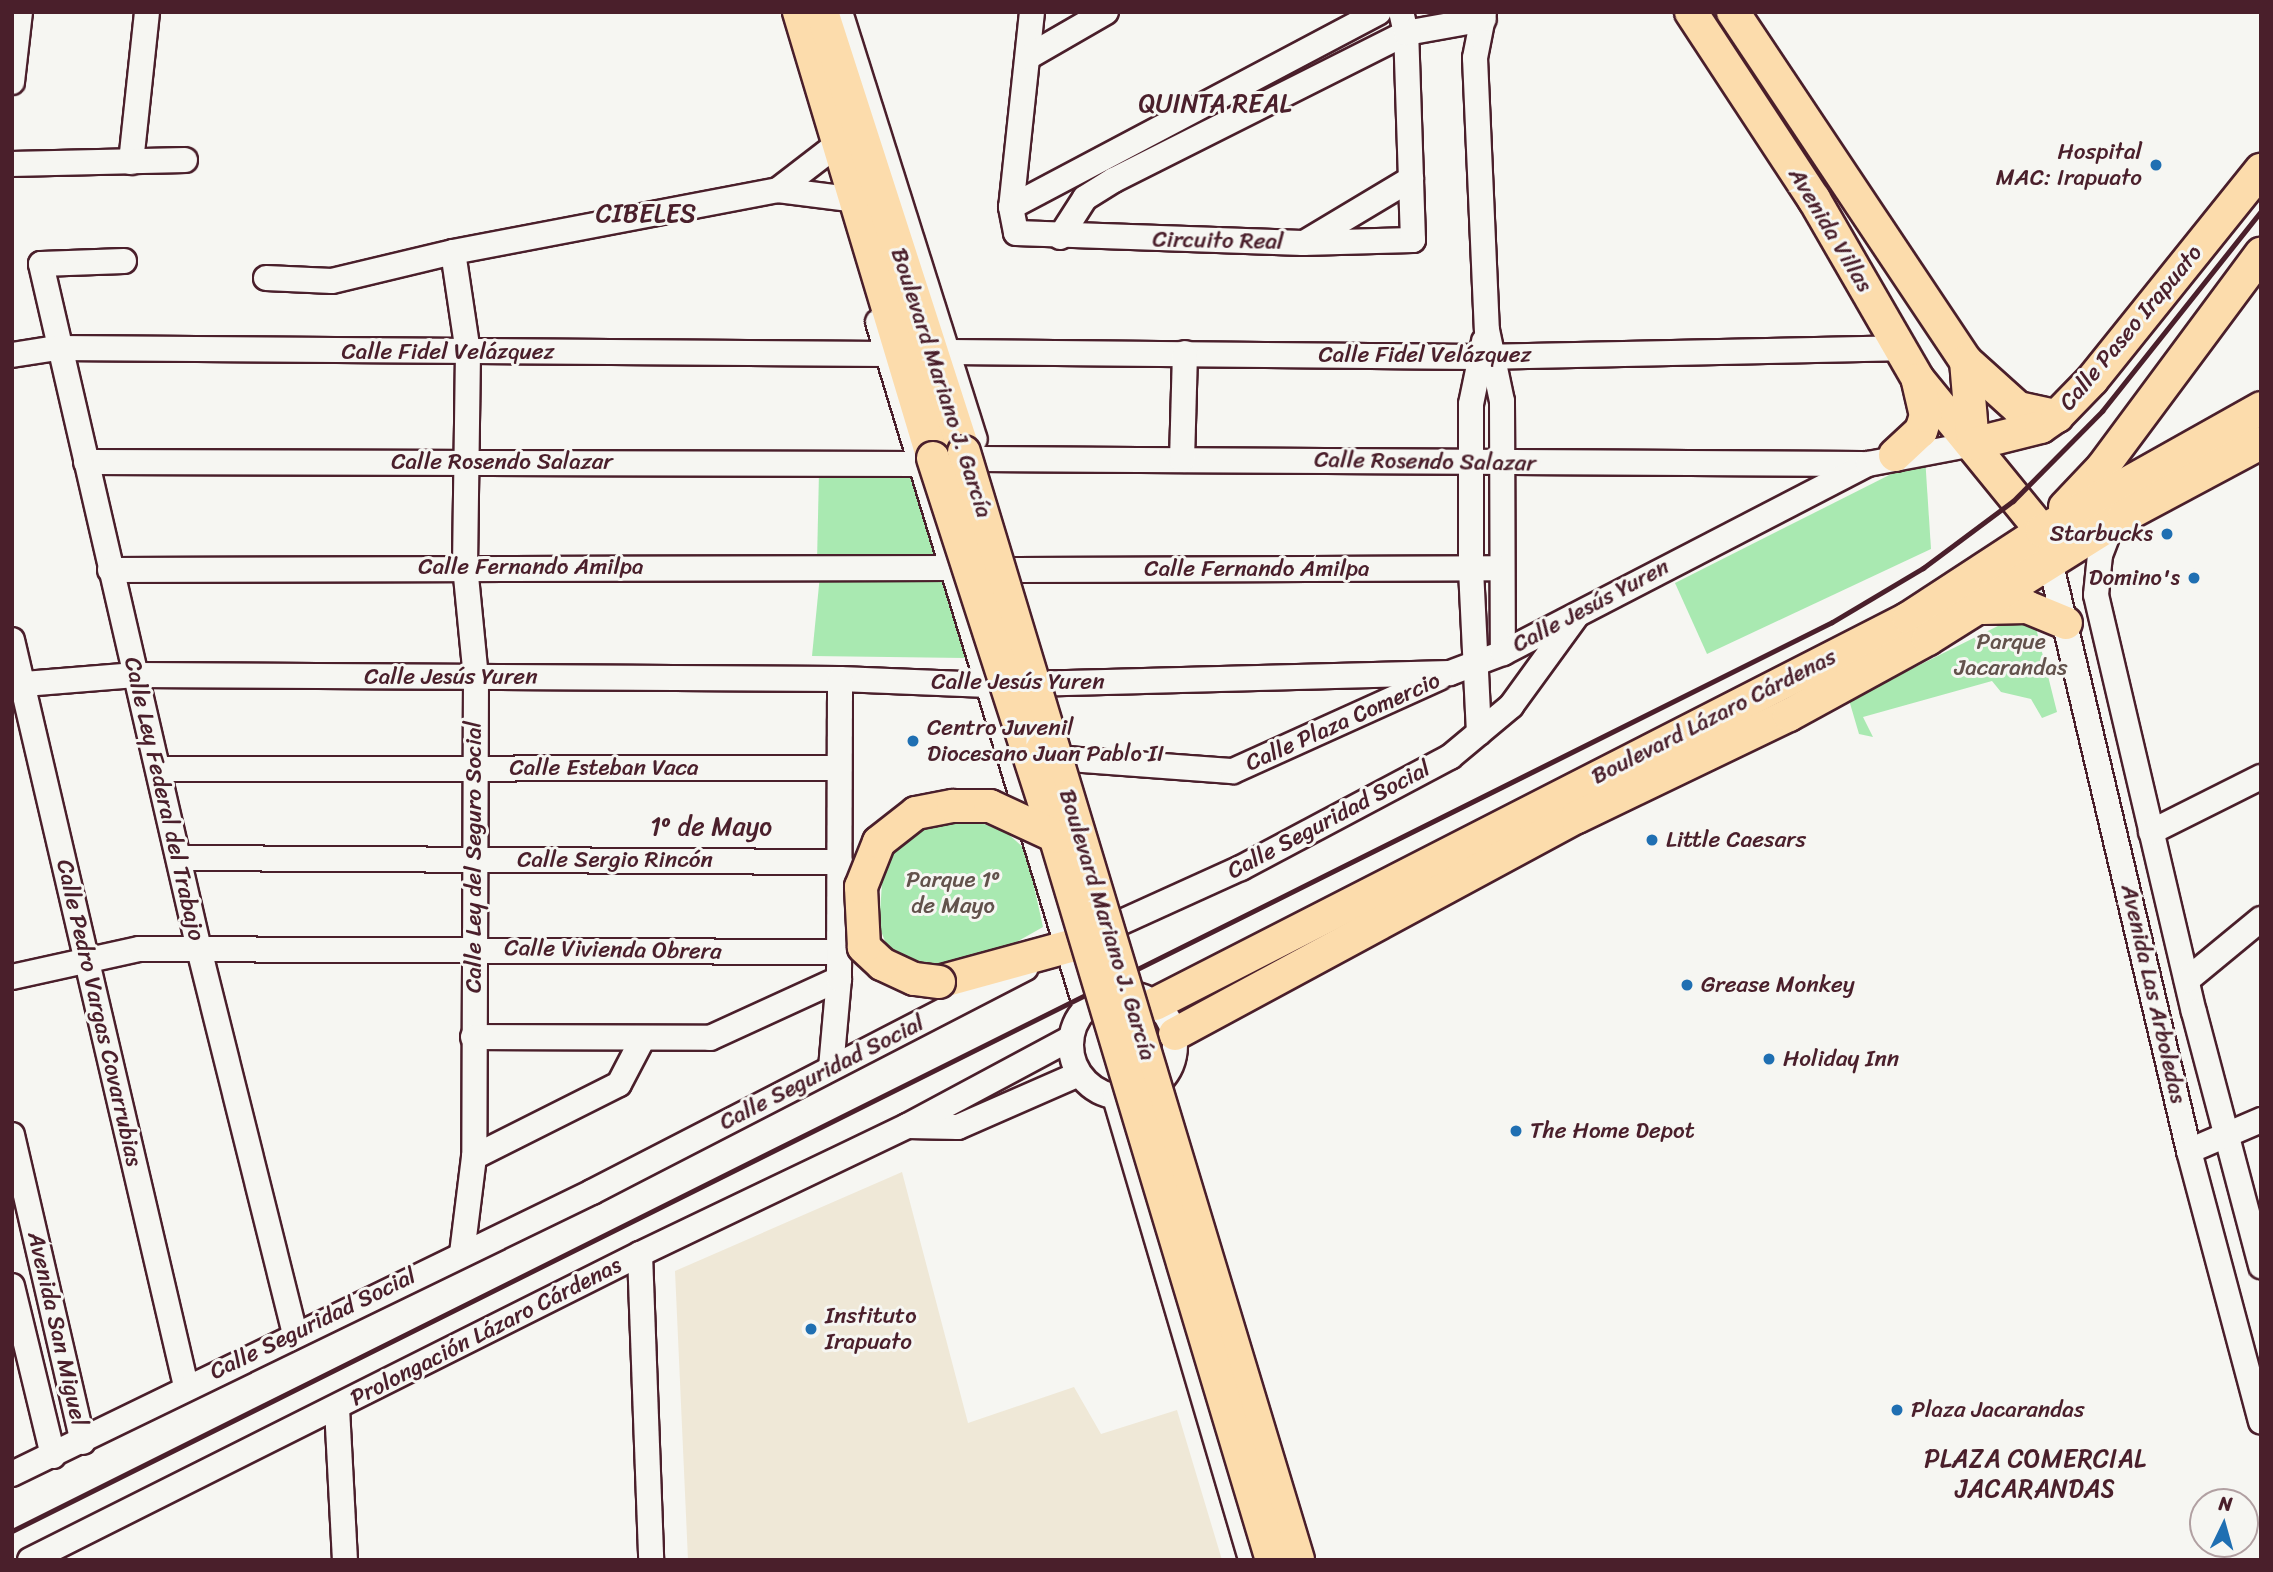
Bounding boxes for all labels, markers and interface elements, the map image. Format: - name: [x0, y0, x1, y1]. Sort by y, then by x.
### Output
- district label: QUINTA REAL: [1129, 88, 1301, 120]
- place label: Hospital MAC: Irapuato: [1994, 138, 2142, 192]
- marker: Hospital MAC: Irapuato: [2148, 157, 2164, 173]
- street label: Avenida Villas: [1782, 163, 1878, 297]
- district label: CIBELES: [590, 198, 702, 230]
- street label: Circuito Real: [1152, 226, 1284, 256]
- street label: Calle Paseo Irapuato: [2053, 239, 2209, 417]
- street label: Boulevard Mariano J. García: [884, 245, 998, 521]
- street label: Calle Fidel Velázquez: [343, 338, 553, 366]
- street label: Calle Fidel Velázquez: [1320, 341, 1530, 369]
- street label: Calle Rosendo Salazar: [1313, 446, 1537, 478]
- street label: Calle Rosendo Salazar: [391, 448, 613, 476]
- place label: Starbucks: [2050, 520, 2153, 548]
- marker: Starbucks: [2159, 526, 2175, 542]
- street label: Calle Fernando Amilpa: [418, 553, 644, 581]
- street label: Calle Jesús Yuren: [1507, 553, 1675, 659]
- street label: Calle Fernando Amilpa: [1144, 555, 1370, 583]
- place label: Domino's: [2089, 564, 2180, 592]
- marker: Domino's: [2186, 570, 2202, 586]
- park label: Parque Jacarandas: [1954, 628, 2068, 682]
- street label: Boulevard Lázaro Cárdenas: [1587, 643, 1841, 791]
- street label: Calle Ley Federal del Trabajo: [118, 655, 210, 943]
- street label: Calle Jesús Yuren: [363, 663, 539, 691]
- street label: Calle Plaza Comercio: [1241, 666, 1445, 778]
- street label: Calle Jesús Yuren: [930, 668, 1106, 696]
- place label: Centro Juvenil Diocesano Juan Pablo II: [927, 714, 1165, 768]
- street label: Calle Ley del Seguro Social: [460, 721, 488, 993]
- marker: Centro Juvenil Diocesano Juan Pablo II: [905, 733, 921, 749]
- street label: Calle Esteban Vaca: [509, 754, 699, 782]
- street label: Calle Seguridad Social: [1222, 755, 1436, 885]
- street label: Boulevard Mariano J. García: [1053, 786, 1161, 1064]
- district label: 1º de Mayo: [650, 811, 772, 843]
- place label: Little Caesars: [1666, 826, 1805, 854]
- marker: Little Caesars: [1644, 832, 1660, 848]
- street label: Calle Sergio Rincón: [517, 846, 713, 874]
- street label: Calle Pedro Vargas Covarrubias: [50, 857, 148, 1169]
- park label: Parque 1º de Mayo: [906, 866, 1000, 920]
- street label: Avenida Las Arboledas: [2114, 881, 2192, 1107]
- street label: Calle Vivienda Obrera: [504, 934, 722, 966]
- place label: Grease Monkey: [1701, 971, 1854, 999]
- marker: Grease Monkey: [1679, 977, 1695, 993]
- street label: Calle Seguridad Social: [715, 1009, 929, 1137]
- place label: Holiday Inn: [1783, 1045, 1899, 1073]
- marker: Holiday Inn: [1761, 1051, 1777, 1067]
- place label: The Home Depot: [1530, 1117, 1696, 1145]
- marker: The Home Depot: [1508, 1123, 1524, 1139]
- street label: Avenida San Miguel: [21, 1230, 93, 1428]
- street label: Prolongación Lázaro Cárdenas: [345, 1251, 627, 1413]
- street label: Calle Seguridad Social: [205, 1262, 421, 1386]
- place label: Instituto Irapuato: [825, 1302, 917, 1356]
- marker: Instituto Irapuato: [803, 1321, 819, 1337]
- place label: Plaza Jacarandas: [1911, 1396, 2085, 1424]
- marker: Plaza Jacarandas: [1889, 1402, 1905, 1418]
- district label: PLAZA COMERCIAL JACARANDAS: [1911, 1443, 2159, 1504]
- text: N: [2218, 1487, 2234, 1521]
- north arrow: [2189, 1488, 2259, 1558]

